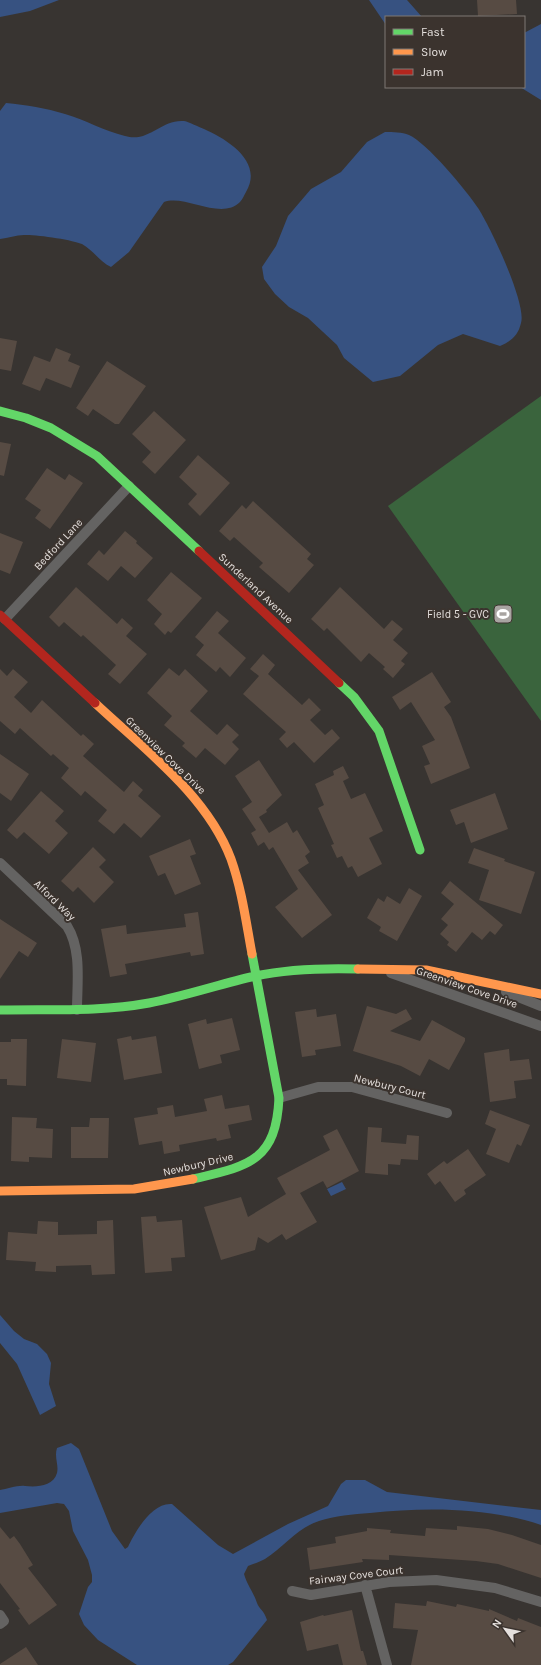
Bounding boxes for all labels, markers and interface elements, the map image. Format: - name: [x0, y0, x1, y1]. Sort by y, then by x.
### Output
- legend: [385, 16, 525, 88]
- text: Fast: [421, 25, 445, 39]
- text: Slow: [421, 45, 447, 59]
- text: Jam: [421, 65, 444, 79]
- street label: Bedford Lane: [31, 516, 86, 573]
- street label: Sunderland Avenue: [216, 550, 296, 627]
- sports icon: Field 5 - GVC: [492, 603, 514, 625]
- place label: Field 5 - GVC: [427, 608, 489, 621]
- street label: Greenview Cove Drive: [123, 714, 209, 797]
- street label: Alford Way: [31, 877, 78, 923]
- street label: Greenview Cove Drive: [414, 964, 520, 1011]
- street label: Newbury Court: [353, 1071, 427, 1102]
- street label: Newbury Drive: [162, 1150, 235, 1179]
- street label: Fairway Cove Court: [308, 1563, 404, 1588]
- north arrow: [485, 1609, 525, 1649]
- text: N: [489, 1617, 505, 1631]

